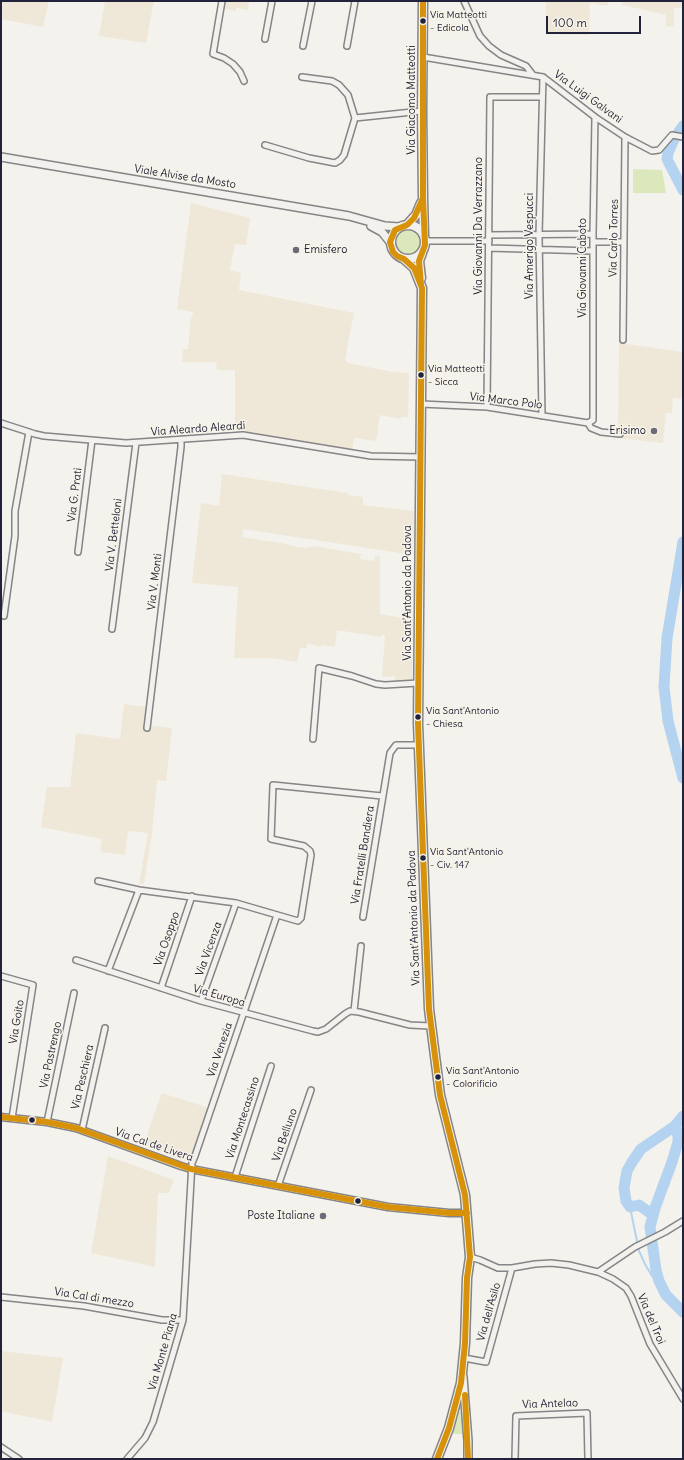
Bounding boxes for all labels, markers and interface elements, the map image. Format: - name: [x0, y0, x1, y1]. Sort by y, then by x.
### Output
- scale bar: [548, 8, 643, 34]
- place label: Via Matteotti - Edicola: [430, 9, 487, 32]
- text: 100 m: [553, 15, 587, 30]
- marker: Via Matteotti - Edicola: [418, 16, 428, 26]
- street label: Via Giacomo Matteotti: [405, 45, 419, 155]
- street label: Via Luigi Galvani: [551, 68, 625, 126]
- street label: Via Giovanni Da Verrazzano: [472, 157, 486, 295]
- street label: Viale Alvise da Mosto: [133, 162, 237, 192]
- street label: Via Amerigo Vespucci: [523, 193, 537, 299]
- street label: Via Carlo Torres: [607, 199, 621, 277]
- street label: Via Giovanni Caboto: [576, 218, 590, 318]
- place label: Emisfero: [304, 243, 347, 257]
- marker: Emisfero: [291, 245, 301, 255]
- place label: Via Matteotti - Sicca: [428, 363, 485, 386]
- marker: Via Matteotti - Sicca: [416, 370, 426, 380]
- street label: Via Marco Polo: [469, 390, 543, 412]
- street label: Via Aleardo Aleardi: [150, 419, 246, 439]
- place label: Erisimo: [609, 424, 646, 438]
- marker: Erisimo: [649, 426, 659, 436]
- street label: Via G. Prati: [65, 467, 85, 523]
- street label: Via V. Betteloni: [103, 498, 125, 572]
- street label: Via Sant'Antonio da Padova: [401, 525, 415, 661]
- street label: Via V. Monti: [145, 553, 165, 611]
- place label: Via Sant'Antonio - Chiesa: [426, 705, 499, 728]
- marker: Via Sant'Antonio - Chiesa: [413, 712, 423, 722]
- street label: Via Fratelli Bandiera: [349, 805, 377, 905]
- place label: Via Sant'Antonio - Civ. 147: [430, 846, 503, 870]
- street label: Via Sant'Antonio da Padova: [405, 850, 423, 986]
- marker: Via Sant'Antonio - Civ. 147: [418, 853, 428, 863]
- street label: Via Osoppo: [152, 910, 182, 968]
- street label: Via Vicenza: [193, 920, 225, 978]
- street label: Via Europa: [191, 982, 247, 1010]
- street label: Via Goito: [7, 999, 27, 1045]
- street label: Via Pastrengo: [37, 1020, 65, 1090]
- street label: Via Venezia: [204, 1021, 236, 1079]
- street label: Via Peschiera: [69, 1043, 97, 1111]
- place label: Via Sant'Antonio - Colorificio: [446, 1065, 519, 1088]
- marker: Via Sant'Antonio - Colorificio: [433, 1072, 443, 1082]
- street label: Via Montecassino: [223, 1075, 263, 1161]
- street label: Via Belluno: [270, 1107, 300, 1163]
- unlabelled marker: [27, 1115, 37, 1125]
- street label: Via Cal de Livera: [113, 1125, 195, 1165]
- unlabelled marker: [353, 1196, 363, 1206]
- place label: Poste Italiane: [247, 1209, 315, 1223]
- marker: Poste Italiane: [318, 1211, 328, 1221]
- street label: Via dell'Asilo: [474, 1281, 504, 1343]
- street label: Via Cal di mezzo: [53, 1285, 135, 1311]
- street label: Via del Troi: [634, 1292, 668, 1346]
- street label: Via Monte Piana: [146, 1312, 180, 1392]
- street label: Via Antelao: [522, 1396, 578, 1412]

